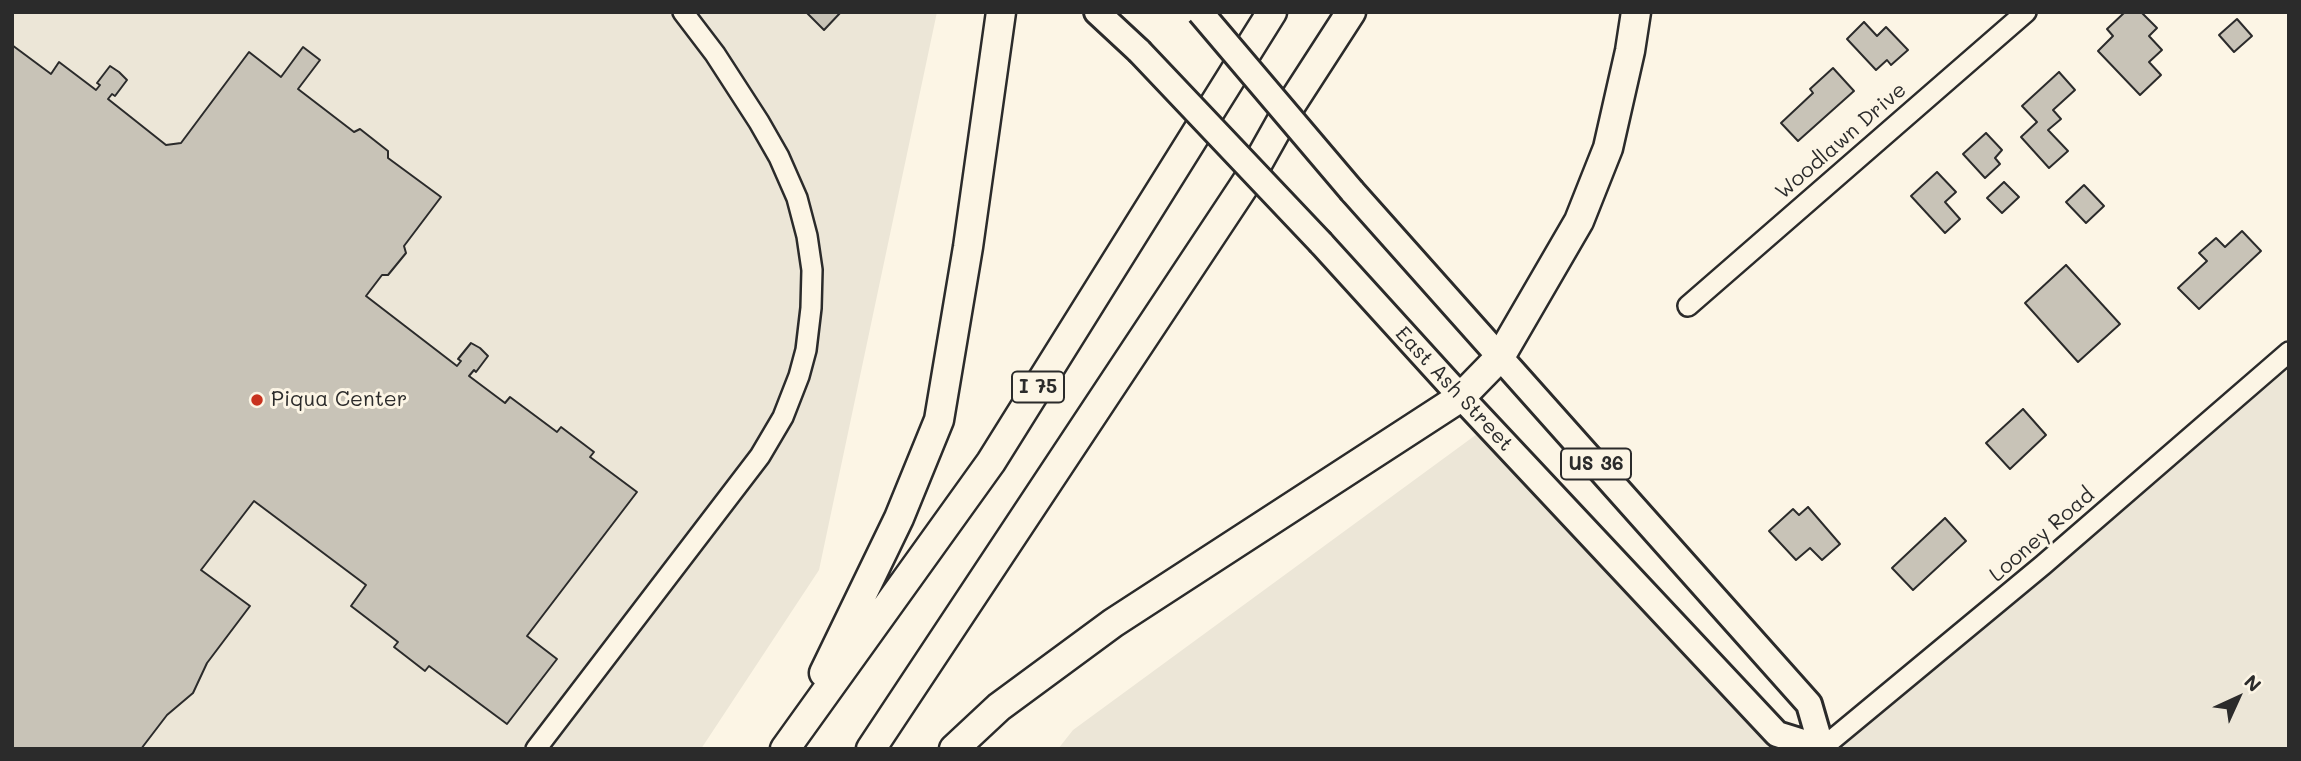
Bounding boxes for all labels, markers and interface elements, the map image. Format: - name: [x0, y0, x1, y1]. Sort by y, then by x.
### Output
- street label: Woodlawn Drive: [1770, 77, 1912, 205]
- street label: East Ash Street: [1390, 321, 1518, 457]
- road number: I 75: [1012, 372, 1064, 402]
- place label: Piqua Center: [271, 387, 407, 413]
- marker: Piqua Center: [249, 392, 265, 408]
- road number: US 36: [1561, 449, 1631, 480]
- street label: Looney Road: [1984, 483, 2100, 587]
- north arrow: [2203, 663, 2273, 733]
- text: N: [2239, 669, 2267, 697]

